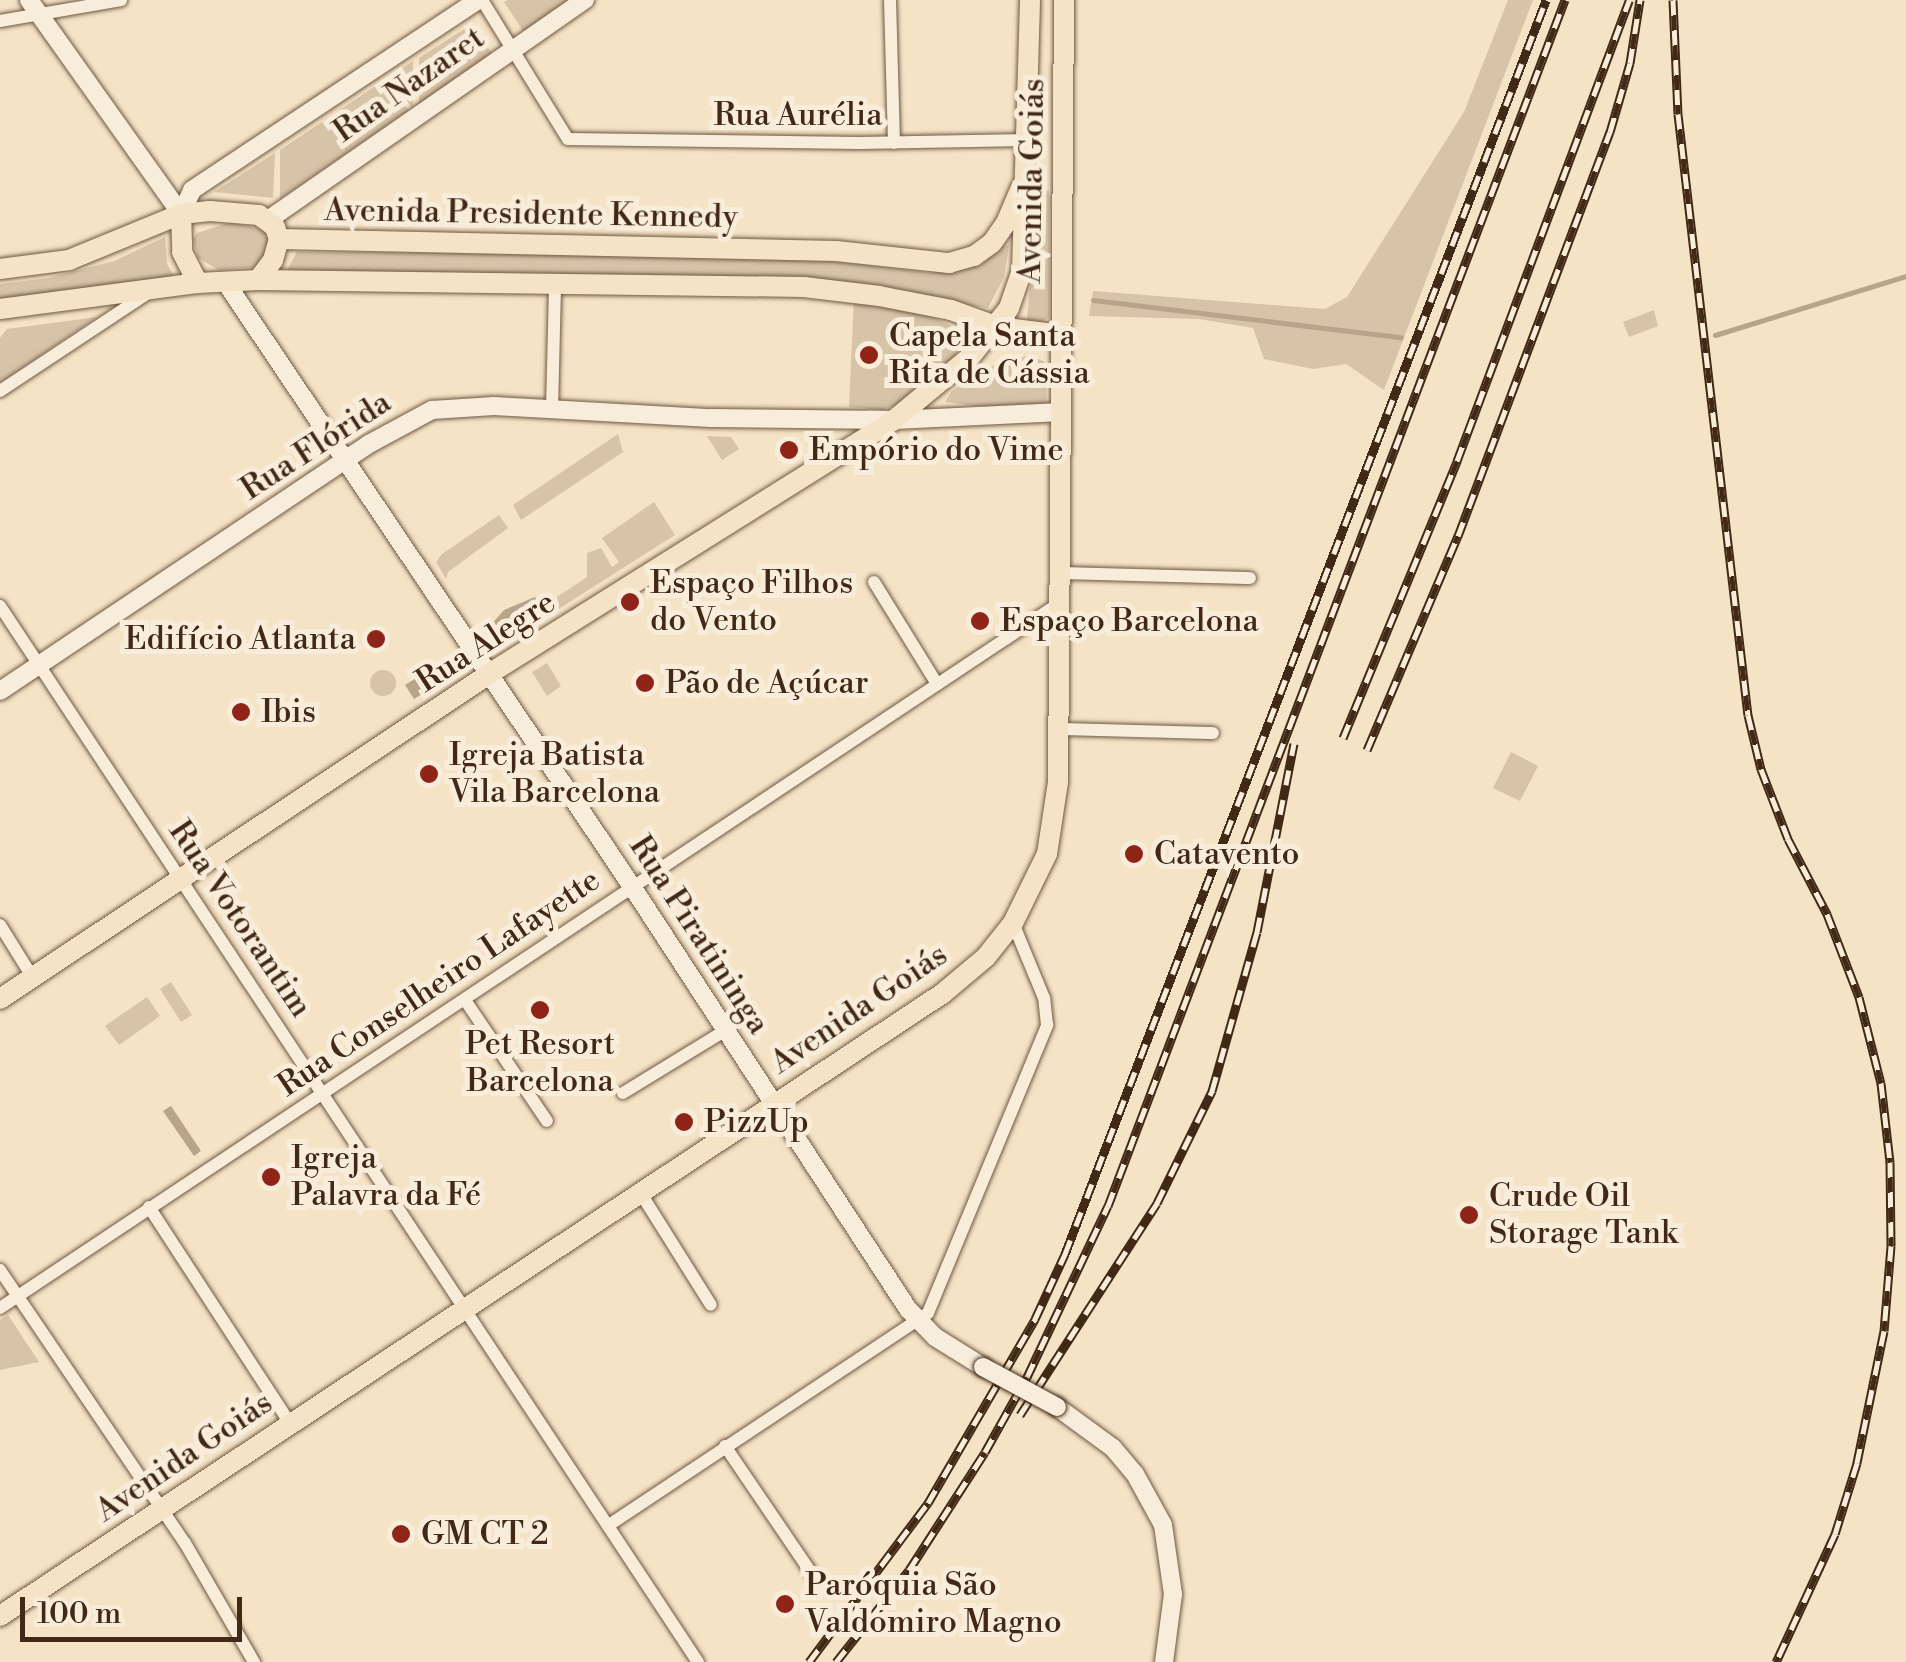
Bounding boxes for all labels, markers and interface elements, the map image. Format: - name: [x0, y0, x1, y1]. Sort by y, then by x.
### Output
- street label: Rua Nazaret: [326, 19, 492, 151]
- street label: Avenida Goiás: [1011, 78, 1053, 284]
- street label: Rua Aurélia: [713, 96, 883, 134]
- street label: Avenida Presidente Kennedy: [324, 191, 738, 237]
- place label: Capela Santa Rita de Cássia: [889, 318, 1090, 393]
- marker: Capela Santa Rita de Cássia: [858, 344, 880, 366]
- street label: Rua Flórida: [234, 383, 398, 509]
- place label: Empório do Vime: [809, 431, 1064, 469]
- marker: Empório do Vime: [778, 439, 800, 461]
- place label: Espaço Filhos do Vento: [650, 565, 853, 640]
- street label: Rua Alegre: [409, 583, 563, 701]
- marker: Espaço Filhos do Vento: [619, 591, 641, 613]
- place label: Espaço Barcelona: [1000, 602, 1259, 640]
- marker: Espaço Barcelona: [969, 610, 991, 632]
- place label: Edifício Atlanta: [124, 620, 356, 658]
- marker: Edifício Atlanta: [365, 628, 387, 650]
- place label: Pão de Açúcar: [665, 664, 869, 702]
- marker: Pão de Açúcar: [634, 672, 656, 694]
- place label: Ibis: [261, 693, 316, 731]
- marker: Ibis: [230, 701, 252, 723]
- place label: Igreja Batista Vila Barcelona: [449, 737, 660, 812]
- marker: Igreja Batista Vila Barcelona: [418, 763, 440, 785]
- street label: Rua Votorantim: [160, 813, 320, 1025]
- street label: Rua Piratininga: [621, 829, 777, 1041]
- place label: Catavento: [1154, 835, 1300, 873]
- marker: Catavento: [1123, 843, 1145, 865]
- street label: Rua Conselheiro Lafayette: [271, 861, 607, 1105]
- street label: Avenida Goiás: [763, 936, 955, 1082]
- marker: Pet Resort Barcelona: [529, 999, 551, 1021]
- place label: Pet Resort Barcelona: [465, 1026, 615, 1101]
- place label: PizzUp: [704, 1103, 809, 1141]
- marker: PizzUp: [673, 1111, 695, 1133]
- place label: Igreja Palavra da Fé: [291, 1140, 481, 1215]
- marker: Igreja Palavra da Fé: [260, 1166, 282, 1188]
- place label: Crude Oil Storage Tank: [1489, 1178, 1678, 1253]
- marker: Crude Oil Storage Tank: [1458, 1204, 1480, 1226]
- street label: Avenida Goiás: [88, 1384, 280, 1530]
- place label: GM CT 2: [421, 1515, 549, 1553]
- marker: GM CT 2: [390, 1523, 412, 1545]
- place label: Paróquia São Valdomiro Magno: [805, 1567, 1062, 1642]
- scale bar: [25, 1577, 248, 1639]
- marker: Paróquia São Valdomiro Magno: [774, 1593, 796, 1615]
- text: 100 m: [37, 1595, 121, 1633]

